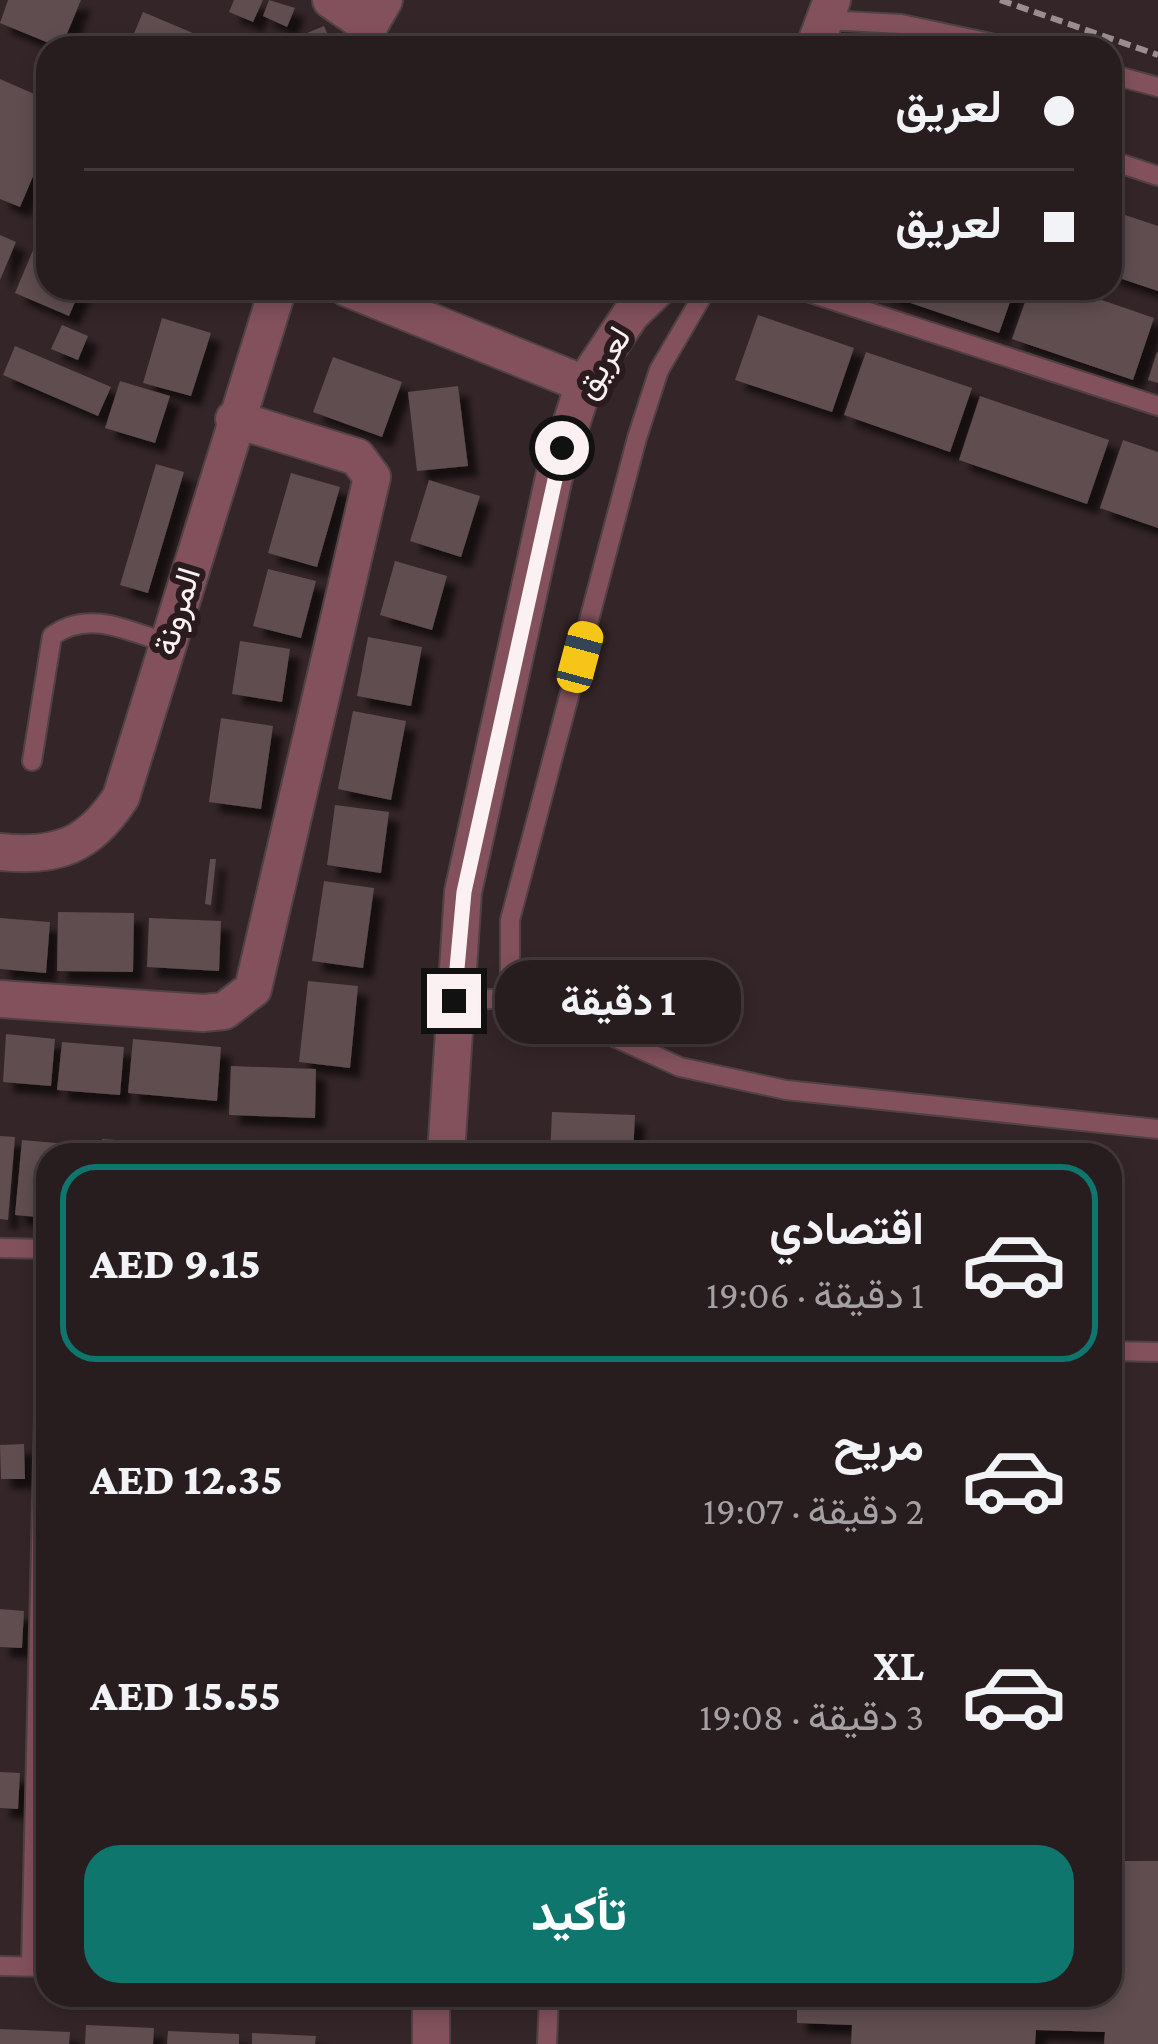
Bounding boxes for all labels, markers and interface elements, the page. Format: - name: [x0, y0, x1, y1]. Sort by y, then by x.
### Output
- text: لعريق: [895, 82, 1002, 132]
- text: لعريق: [895, 198, 1002, 248]
- street label: لعريق: [567, 320, 640, 406]
- route start: [535, 421, 589, 475]
- street label: المرونة: [146, 563, 209, 660]
- car: [553, 618, 607, 696]
- callout: 1 دقيقة: [496, 959, 742, 1043]
- route end: [427, 974, 481, 1028]
- text: 1 دقيقة: [560, 980, 676, 1023]
- text: اقتصادي: [769, 1204, 924, 1254]
- icon: car: [960, 1209, 1068, 1317]
- text: AED 9.15: [90, 1238, 261, 1288]
- text: 1 دقيقة · 19:06: [706, 1273, 924, 1316]
- text: مريح: [833, 1420, 924, 1470]
- icon: car: [960, 1425, 1068, 1533]
- text: AED 12.35: [90, 1454, 283, 1504]
- text: 2 دقيقة · 19:07: [703, 1489, 924, 1532]
- text: XL: [873, 1640, 924, 1690]
- icon: car: [960, 1641, 1068, 1749]
- text: AED 15.55: [90, 1670, 281, 1720]
- text: 3 دقيقة · 19:08: [699, 1695, 924, 1738]
- button: تأكيد: [84, 1845, 1074, 1983]

